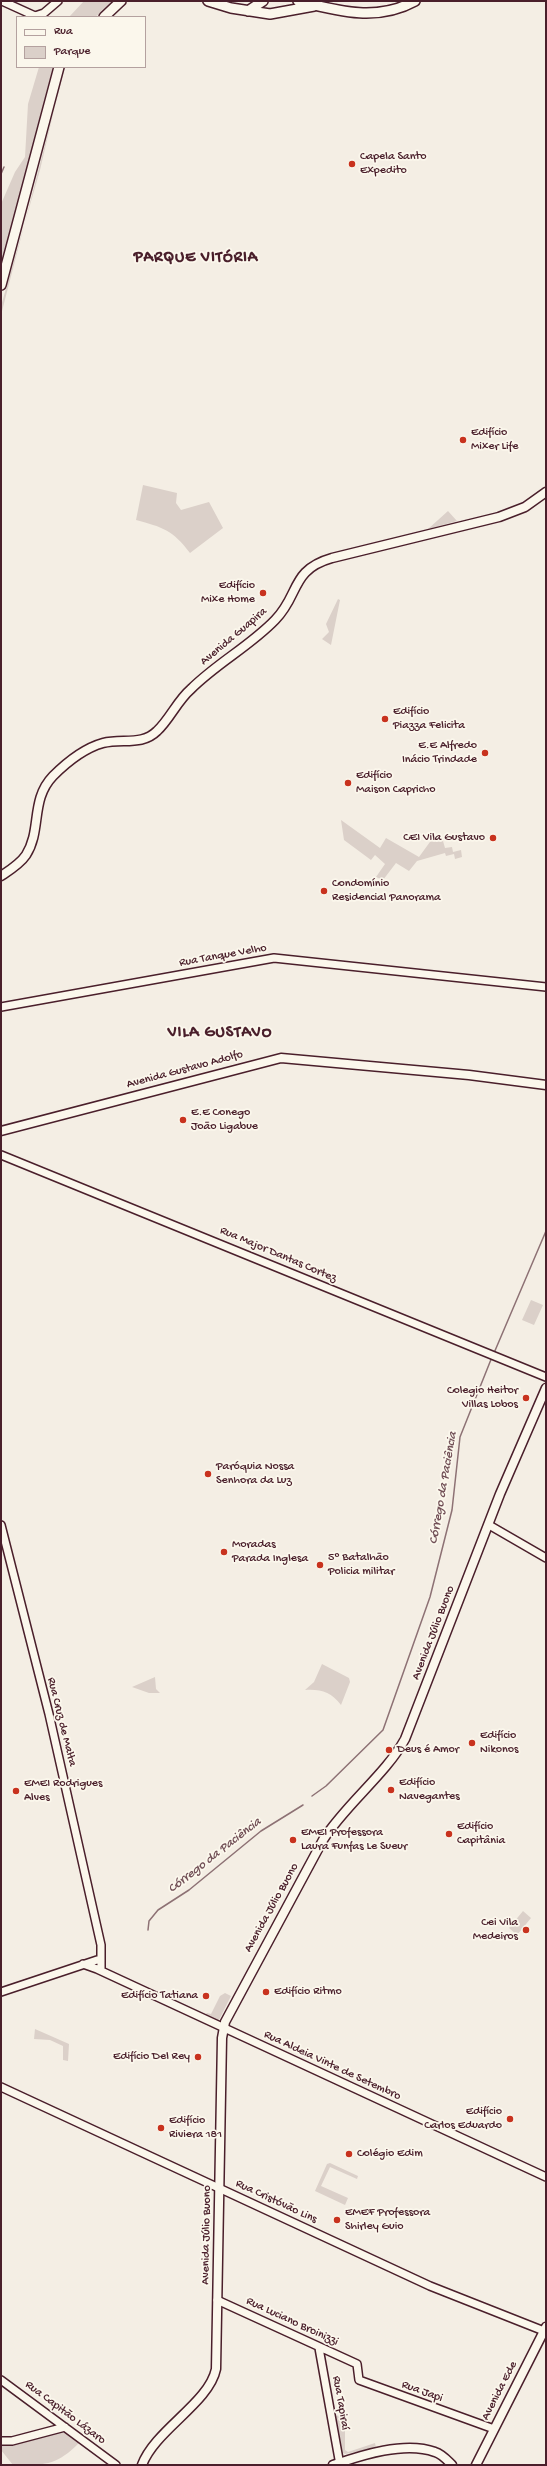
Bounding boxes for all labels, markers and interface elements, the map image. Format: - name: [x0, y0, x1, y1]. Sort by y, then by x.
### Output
- legend: [16, 16, 146, 68]
- text: Rua: [54, 25, 73, 39]
- text: Parque: [54, 45, 91, 59]
- place label: Capela Santo Expedito: [360, 150, 426, 178]
- marker: Capela Santo Expedito: [347, 159, 357, 169]
- district label: PARQUE VITÓRIA: [134, 249, 258, 269]
- place label: Edifício Mixer Life: [471, 426, 518, 454]
- marker: Edifício Mixer Life: [458, 435, 468, 445]
- place label: Edifício Mixe Home: [201, 579, 255, 607]
- marker: Edifício Mixe Home: [258, 588, 268, 598]
- street label: Avenida Guapira: [198, 605, 270, 669]
- place label: Edifício Piazza Felicita: [393, 705, 465, 733]
- marker: Edifício Piazza Felicita: [380, 714, 390, 724]
- place label: E.E Alfredo Inácio Trindade: [402, 739, 477, 767]
- marker: E.E Alfredo Inácio Trindade: [480, 748, 490, 758]
- place label: Edifício Maison Capricho: [356, 769, 435, 797]
- marker: Edifício Maison Capricho: [343, 778, 353, 788]
- place label: CEI Vila Gustavo: [403, 831, 485, 845]
- marker: CEI Vila Gustavo: [488, 833, 498, 843]
- place label: Condomínio Residencial Panorama: [332, 877, 441, 905]
- marker: Condomínio Residencial Panorama: [319, 886, 329, 896]
- street label: Rua Tanque Velho: [178, 941, 268, 971]
- district label: VILA GUSTAVO: [168, 1024, 272, 1044]
- street label: Avenida Gustavo Adolfo: [125, 1048, 245, 1092]
- place label: E.E Conego João Ligabue: [191, 1106, 258, 1134]
- marker: E.E Conego João Ligabue: [178, 1115, 188, 1125]
- street label: Rua Major Dantas Cortez: [217, 1224, 339, 1286]
- place label: Colegio Heitor Villas Lobos: [447, 1384, 518, 1412]
- marker: Colegio Heitor Villas Lobos: [521, 1393, 531, 1403]
- water label: Córrego da Paciência: [426, 1431, 462, 1545]
- place label: Paróquia Nossa Senhora da Luz: [216, 1460, 294, 1488]
- marker: Paróquia Nossa Senhora da Luz: [203, 1469, 213, 1479]
- place label: Moradas Parada Inglesa: [232, 1538, 308, 1566]
- marker: Moradas Parada Inglesa: [219, 1547, 229, 1557]
- place label: 5º Batalhão Policia militar: [328, 1551, 394, 1579]
- marker: 5º Batalhão Policia militar: [315, 1560, 325, 1570]
- street label: Avenida Júlio Buono: [409, 1584, 459, 1682]
- street label: Rua Cruz de Malta: [43, 1676, 79, 1768]
- place label: Edifício Nikonos: [480, 1729, 518, 1757]
- marker: Edifício Nikonos: [467, 1738, 477, 1748]
- place label: Deus é Amor: [397, 1743, 459, 1757]
- marker: Deus é Amor: [384, 1745, 394, 1755]
- place label: Edifício Navegantes: [399, 1776, 460, 1804]
- place label: EMEI Rodrigues Alves: [24, 1777, 102, 1805]
- marker: Edifício Navegantes: [386, 1785, 396, 1795]
- marker: EMEI Rodrigues Alves: [11, 1786, 21, 1796]
- water label: Córrego da Paciência: [165, 1815, 265, 1897]
- place label: Edifício Capitânia: [457, 1820, 505, 1848]
- place label: EMEI Professora Laura Funfas Le Sueur: [301, 1826, 407, 1854]
- marker: Edifício Capitânia: [444, 1829, 454, 1839]
- marker: EMEI Professora Laura Funfas Le Sueur: [288, 1835, 298, 1845]
- street label: Avenida Júlio Buono: [242, 1861, 302, 1955]
- place label: Cei Vila Medeiros: [473, 1916, 518, 1944]
- marker: Cei Vila Medeiros: [521, 1925, 531, 1935]
- place label: Edifício Ritmo: [274, 1985, 342, 1999]
- marker: Edifício Ritmo: [261, 1987, 271, 1997]
- place label: Edifício Tatiana: [121, 1989, 198, 2003]
- marker: Edifício Tatiana: [201, 1991, 211, 2001]
- street label: Rua Aldeia Vinte de Setembro: [261, 2028, 403, 2104]
- place label: Edifício Del Rey: [113, 2050, 190, 2064]
- marker: Edifício Del Rey: [193, 2052, 203, 2062]
- place label: Edifício Carlos Eduardo: [424, 2105, 502, 2133]
- place label: Edifício Riviera 181: [169, 2114, 222, 2142]
- marker: Edifício Carlos Eduardo: [505, 2114, 515, 2124]
- marker: Edifício Riviera 181: [156, 2123, 166, 2133]
- place label: Colégio Edim: [357, 2147, 423, 2161]
- marker: Colégio Edim: [344, 2149, 354, 2159]
- street label: Rua Cristóvão Lins: [233, 2177, 319, 2227]
- street label: Avenida Júlio Buono: [199, 2185, 215, 2285]
- place label: EMEF Professora Shirley Guio: [345, 2206, 430, 2234]
- marker: EMEF Professora Shirley Guio: [332, 2215, 342, 2225]
- street label: Rua Luciano Broinizzi: [244, 2294, 340, 2350]
- street label: Avenida Ede: [479, 2359, 521, 2423]
- street label: Rua Tapiraí: [328, 2375, 352, 2431]
- street label: Rua Capitão Lázaro: [22, 2378, 108, 2448]
- street label: Rua Japi: [399, 2378, 445, 2406]

